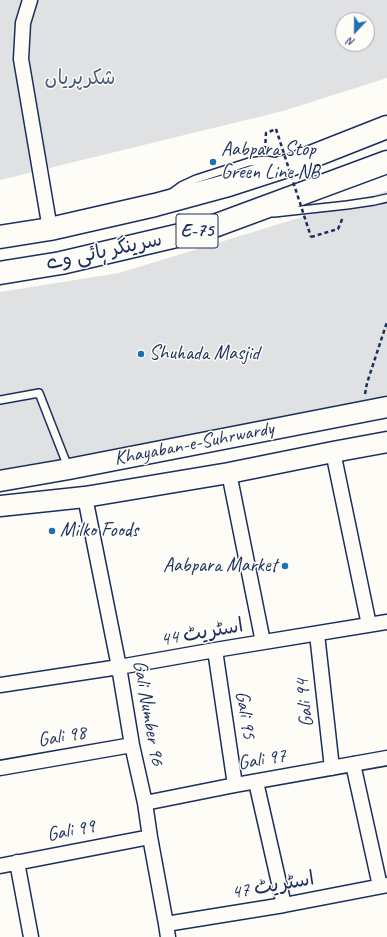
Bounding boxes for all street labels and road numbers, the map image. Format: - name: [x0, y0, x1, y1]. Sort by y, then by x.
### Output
- road number: E-75: [176, 214, 218, 248]
- street label: سرینگر ہائی وے: [44, 228, 164, 276]
- street label: Khayaban-e-Suhrwardy: [112, 417, 276, 471]
- street label: اسٹریٹ 44: [159, 614, 245, 652]
- street label: Gali Number 96: [127, 659, 169, 767]
- street label: Gali 94: [291, 678, 319, 728]
- street label: Gali 95: [229, 689, 261, 741]
- street label: Gali 98: [36, 721, 88, 753]
- street label: Gali 97: [236, 744, 288, 776]
- street label: Gali 99: [45, 815, 97, 847]
- street label: اسٹریٹ 47: [230, 867, 316, 905]

